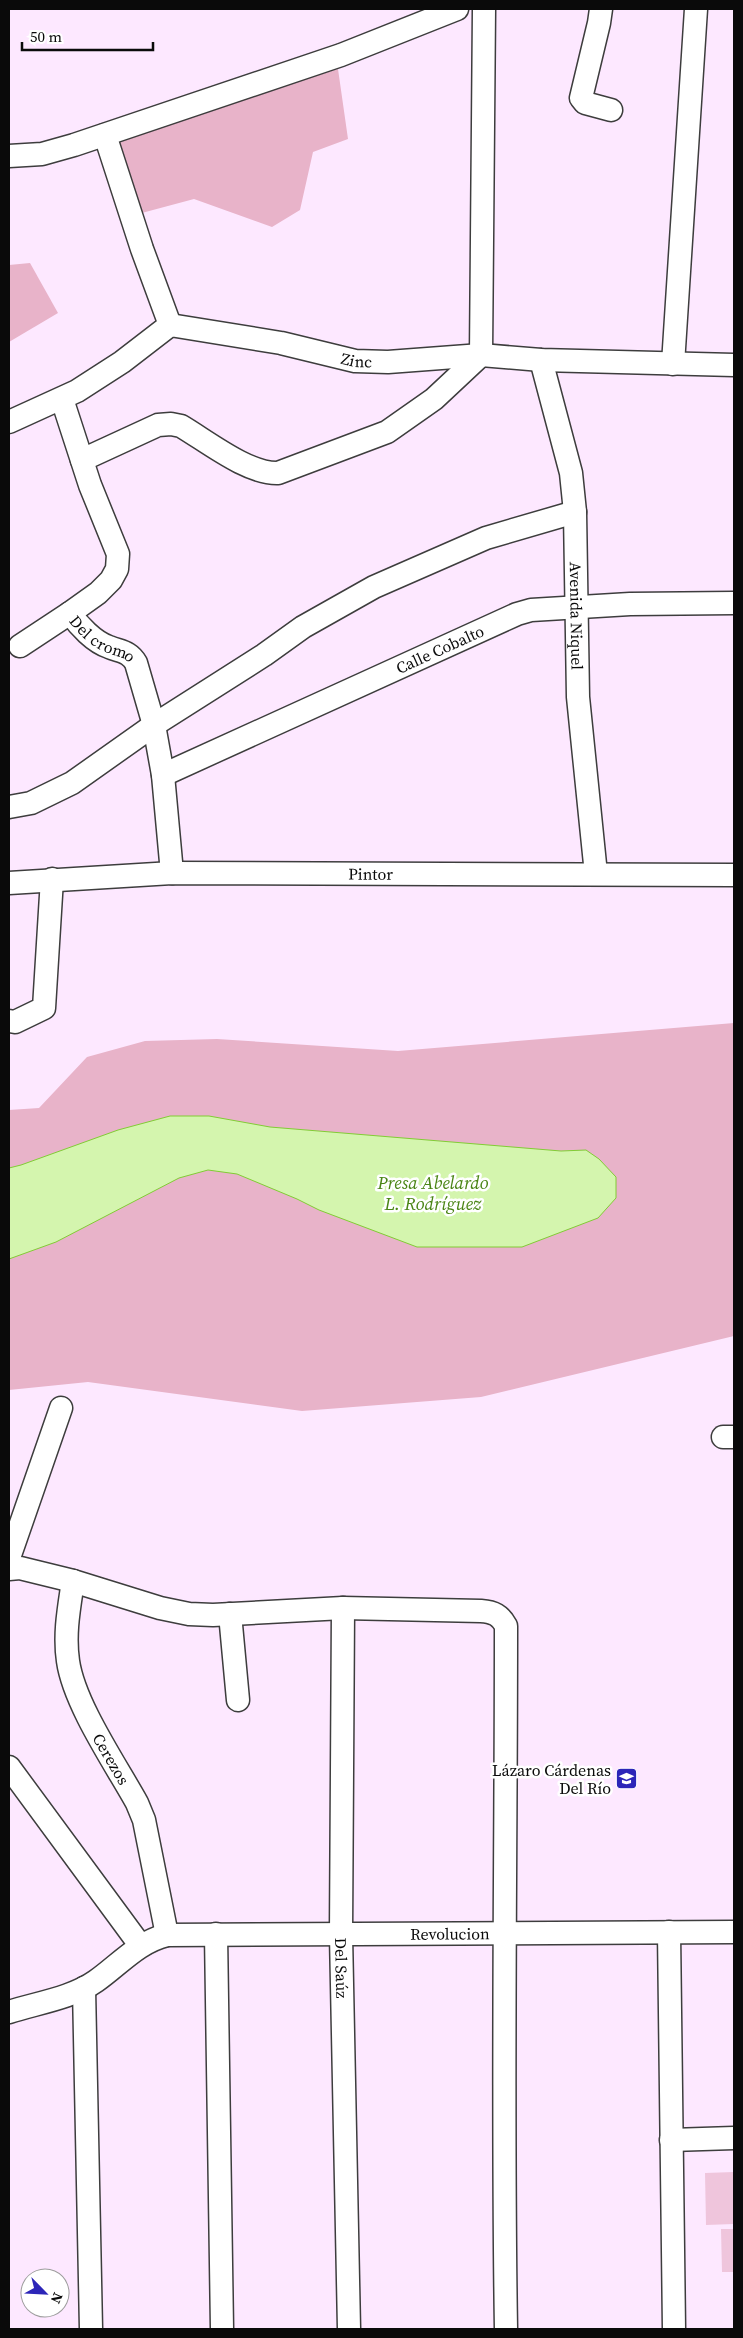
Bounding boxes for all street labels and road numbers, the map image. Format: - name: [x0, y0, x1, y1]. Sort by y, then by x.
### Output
- street label: Zinc: [339, 347, 373, 373]
- street label: Avenida Niquel: [565, 562, 589, 670]
- street label: Del cromo: [65, 610, 141, 667]
- street label: Calle Cobalto: [392, 619, 488, 679]
- street label: Pintor: [348, 863, 393, 885]
- street label: Cerezos: [88, 1729, 135, 1789]
- street label: Revolucion: [410, 1922, 490, 1945]
- street label: Del Saúz: [330, 1937, 353, 1999]

